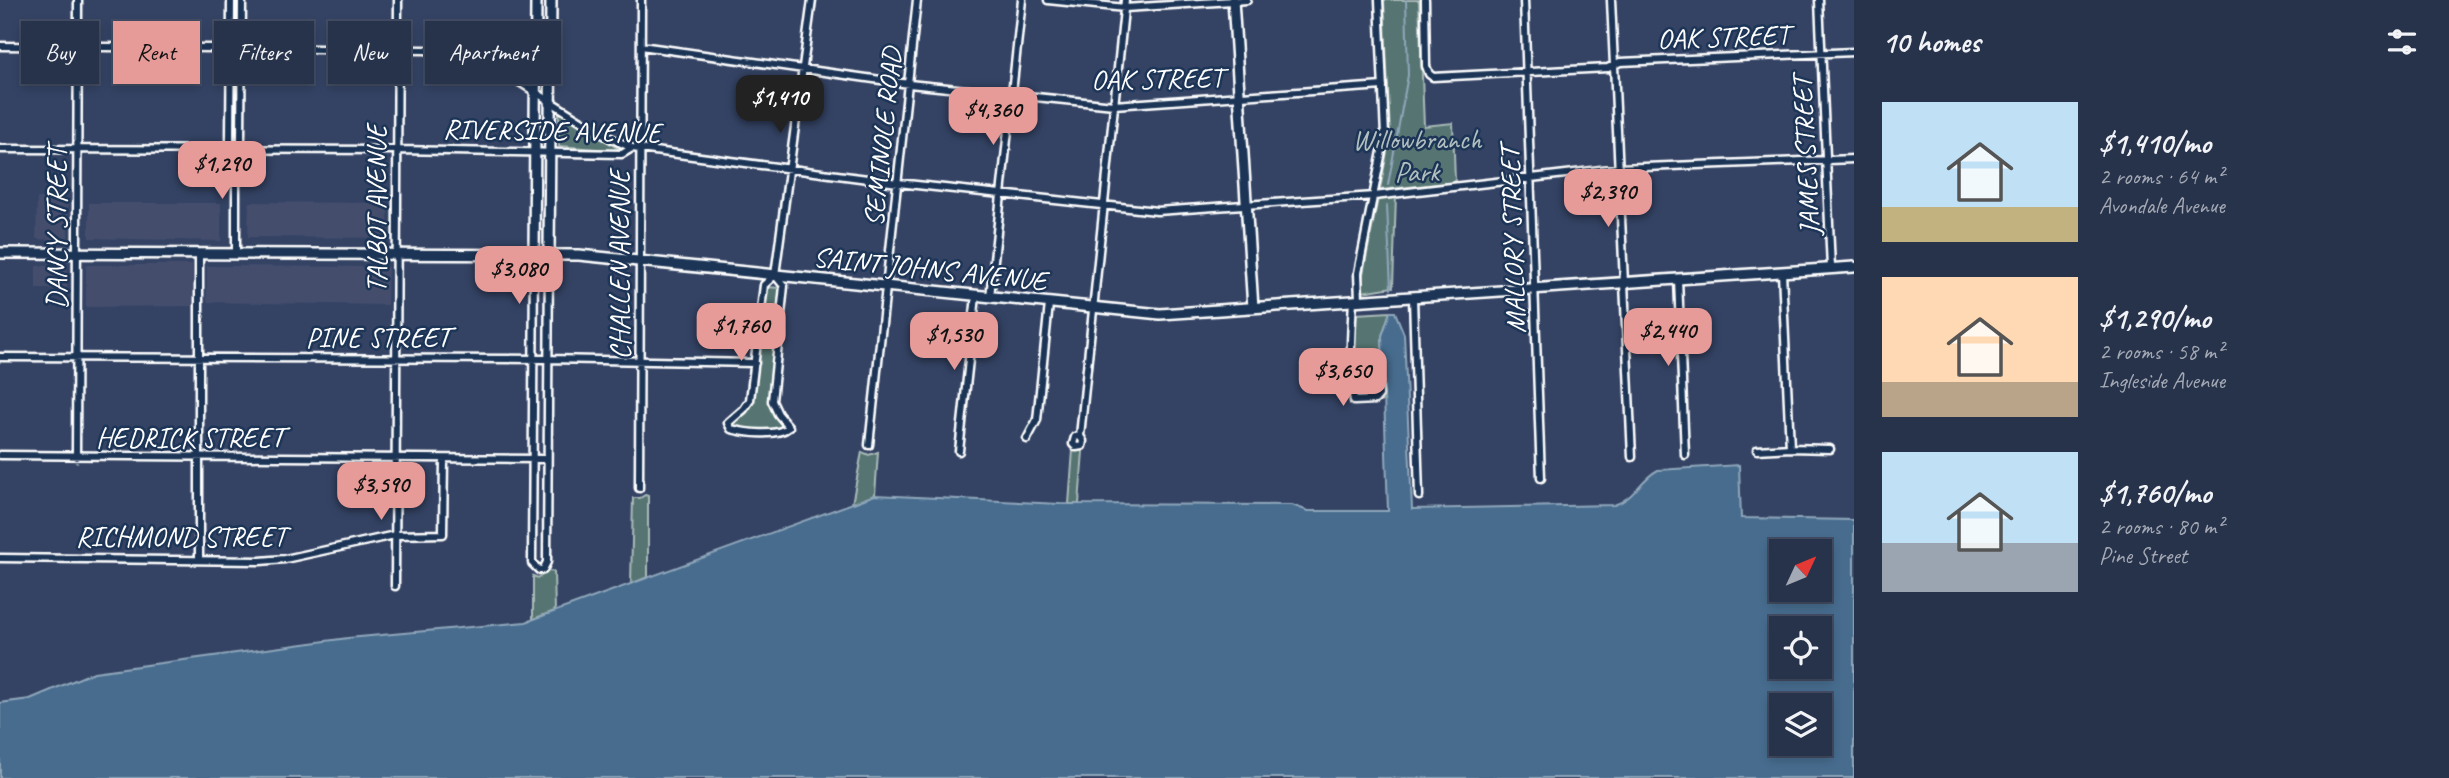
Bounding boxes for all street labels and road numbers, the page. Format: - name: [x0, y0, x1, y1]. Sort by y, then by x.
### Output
- street label: OAK STREET: [1657, 16, 1797, 56]
- street label: SEMINOLE ROAD: [856, 43, 910, 228]
- street label: OAK STREET: [1091, 60, 1230, 97]
- street label: JAMES STREET: [1784, 69, 1827, 238]
- street label: RIVERSIDE AVENUE: [443, 111, 665, 150]
- street label: TALBOT AVENUE: [359, 122, 394, 293]
- street label: MALLORY STREET: [1492, 139, 1533, 334]
- street label: DANCY STREET: [39, 140, 74, 309]
- street label: CHALLEN AVENUE: [602, 167, 637, 360]
- street label: SAINT JOHNS AVENUE: [812, 239, 1051, 298]
- street label: PINE STREET: [306, 320, 457, 355]
- street label: HEDRICK STREET: [96, 420, 291, 455]
- street label: RICHMOND STREET: [76, 519, 292, 554]

